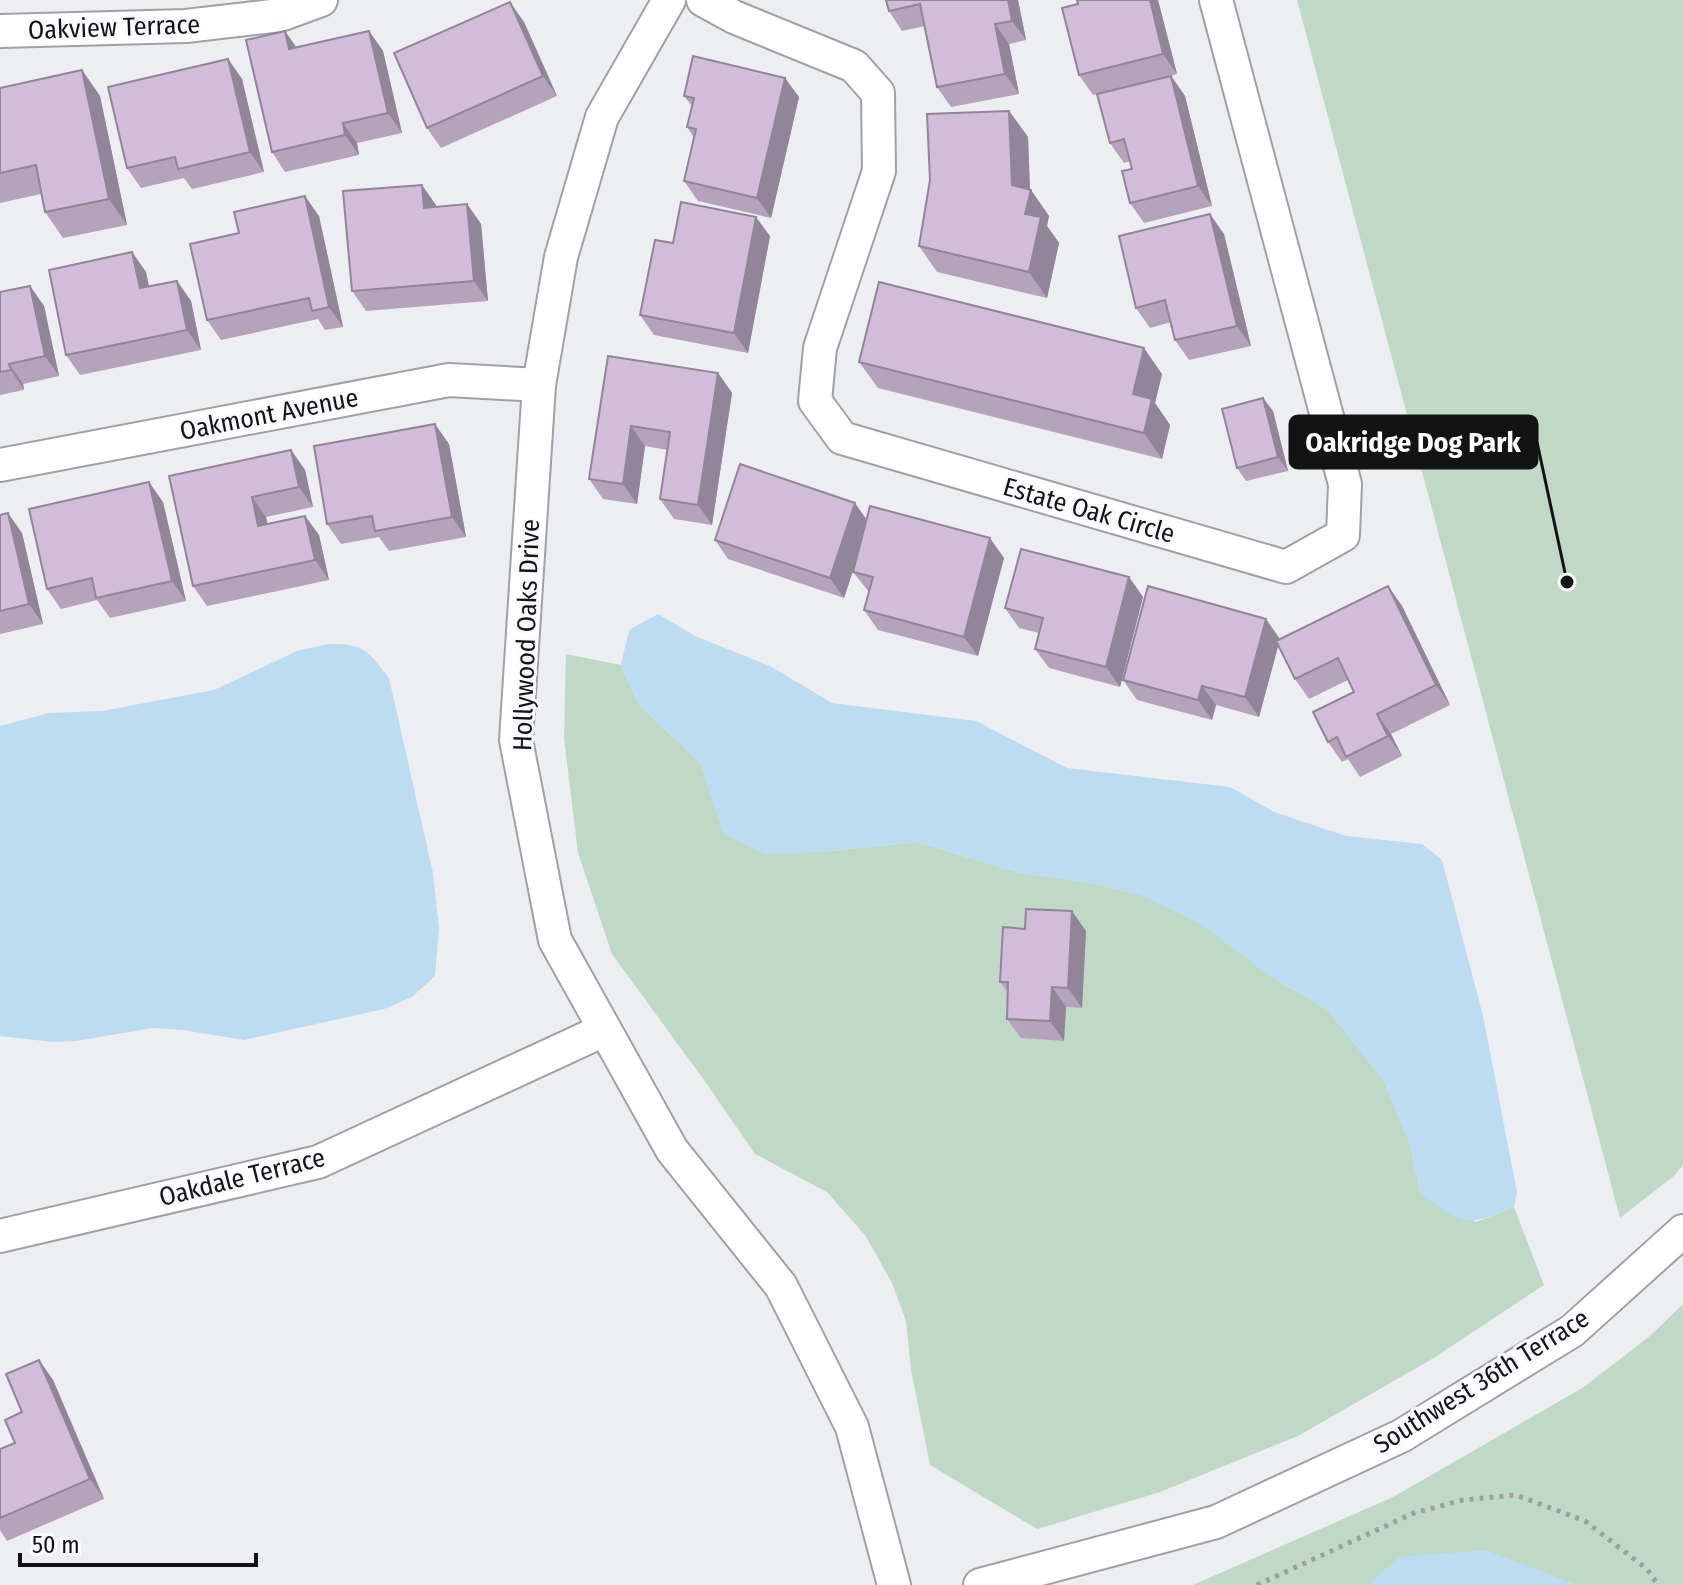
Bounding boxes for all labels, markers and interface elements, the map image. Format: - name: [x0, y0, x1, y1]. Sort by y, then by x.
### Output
- street label: Oakview Terrace: [28, 9, 201, 46]
- street label: Oakmont Avenue: [177, 382, 361, 447]
- callout: Oakridge Dog Park: [1290, 416, 1537, 468]
- text: Oakridge Dog Park: [1305, 426, 1521, 459]
- street label: Estate Oak Circle: [999, 471, 1178, 550]
- street label: Hollywood Oaks Drive: [507, 519, 546, 751]
- street label: Oakdale Terrace: [156, 1142, 328, 1213]
- street label: Southwest 36th Terrace: [1368, 1303, 1595, 1460]
- scale bar: [20, 1517, 256, 1567]
- text: 50 m: [32, 1531, 80, 1559]

